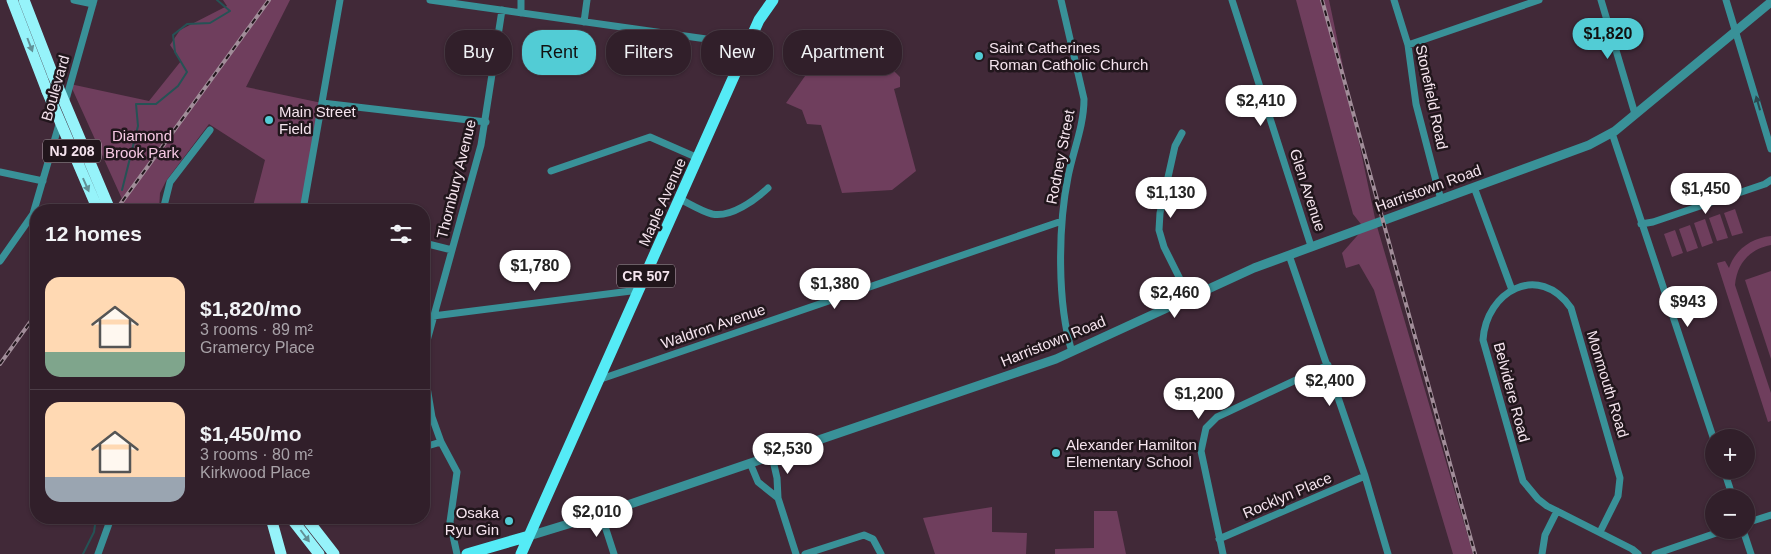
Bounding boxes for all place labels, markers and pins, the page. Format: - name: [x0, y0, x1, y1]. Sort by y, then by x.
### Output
- pin: $1,820: [1567, 18, 1649, 60]
- place label: Saint Catherines Roman Catholic Church: [989, 39, 1148, 73]
- marker: Saint Catherines Roman Catholic Church: [973, 50, 985, 62]
- pin: $2,410: [1220, 84, 1302, 127]
- place label: Main Street Field: [279, 103, 357, 137]
- marker: Main Street Field: [263, 114, 275, 126]
- pin: $1,450: [1665, 172, 1747, 215]
- pin: $1,130: [1130, 176, 1212, 219]
- pin: $1,780: [494, 250, 576, 292]
- pin: $1,380: [794, 268, 876, 310]
- pin: $2,460: [1134, 276, 1216, 319]
- pin: $943: [1658, 286, 1718, 328]
- pin: $2,400: [1289, 364, 1371, 407]
- pin: $1,200: [1158, 378, 1240, 420]
- pin: $2,530: [747, 432, 829, 475]
- place label: Alexander Hamilton Elementary School: [1066, 436, 1197, 470]
- marker: Alexander Hamilton Elementary School: [1050, 447, 1062, 459]
- pin: $2,010: [556, 496, 638, 538]
- place label: Osaka Ryu Gin: [445, 504, 500, 538]
- marker: Osaka Ryu Gin: [503, 515, 515, 527]

